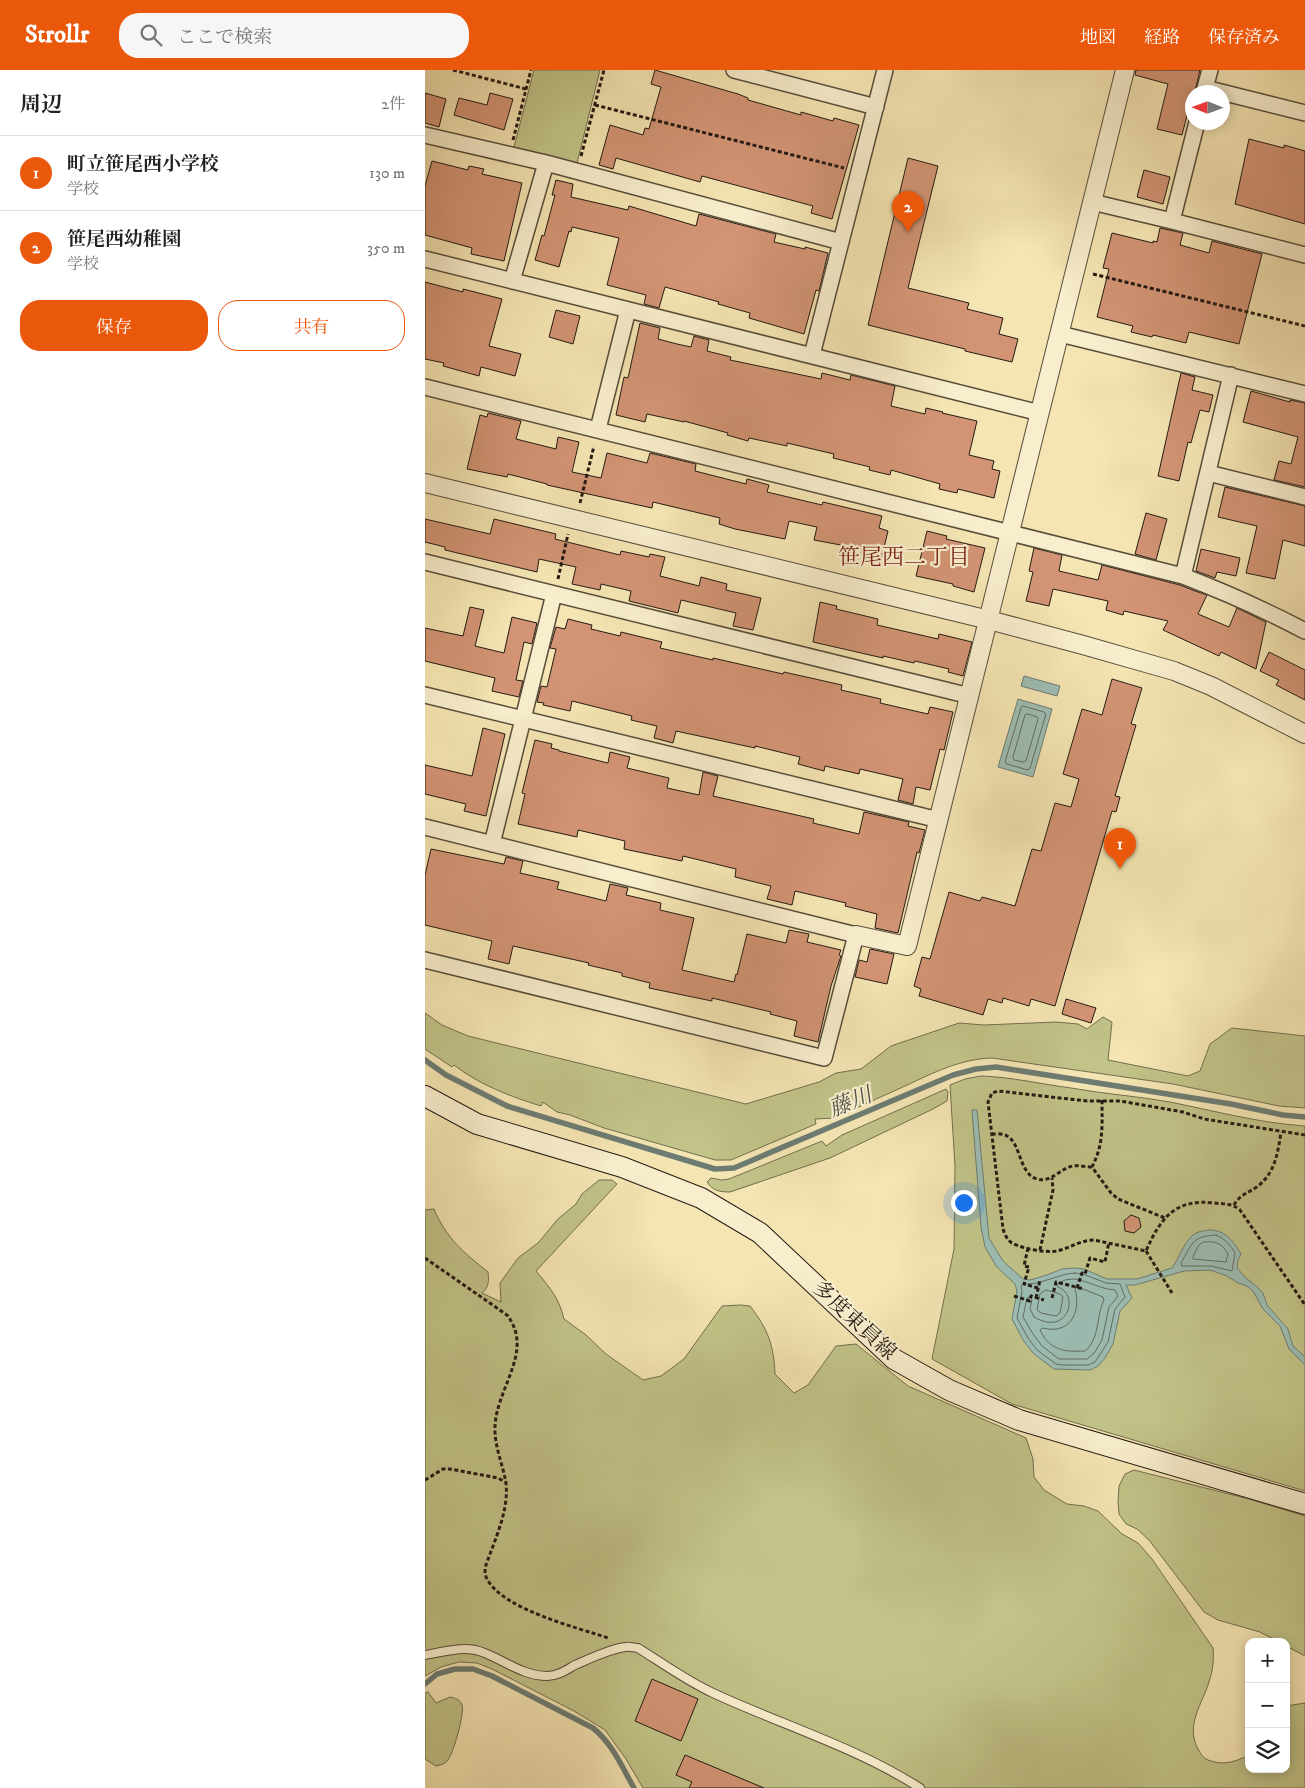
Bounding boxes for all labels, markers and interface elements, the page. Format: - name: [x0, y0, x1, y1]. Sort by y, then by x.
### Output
- search box: [119, 13, 469, 58]
- text: Strollr: [25, 20, 89, 50]
- icon: search: [137, 21, 165, 49]
- text: ここで検索: [177, 26, 272, 49]
- text: 地図: [1080, 27, 1116, 49]
- text: 経路: [1144, 27, 1180, 49]
- text: 保存済み: [1208, 27, 1280, 49]
- north arrow: [1185, 85, 1230, 130]
- text: 周辺: [20, 92, 62, 118]
- text: 2件: [381, 94, 405, 114]
- text: 町立笹尾西小学校: [67, 153, 219, 176]
- text: 1: [33, 163, 39, 183]
- text: 130 m: [369, 163, 405, 183]
- text: 学校: [67, 179, 99, 199]
- pin: 2: [892, 191, 924, 232]
- text: 笹尾西幼稚園: [67, 228, 181, 251]
- text: 2: [32, 238, 40, 258]
- text: 350 m: [367, 238, 405, 258]
- text: 学校: [67, 254, 99, 274]
- button: 保存: [20, 300, 208, 351]
- button: 共有: [218, 300, 405, 351]
- district label: 笹尾西二丁目: [838, 544, 970, 571]
- pin: 1: [1104, 828, 1136, 869]
- water label: 藤川: [825, 1081, 878, 1123]
- your location: [951, 1190, 977, 1216]
- street label: 多度東員線: [807, 1275, 902, 1366]
- map controls: [1245, 1638, 1290, 1773]
- button: +: [1245, 1638, 1290, 1683]
- button: −: [1245, 1683, 1290, 1728]
- button: layers: [1245, 1728, 1290, 1773]

